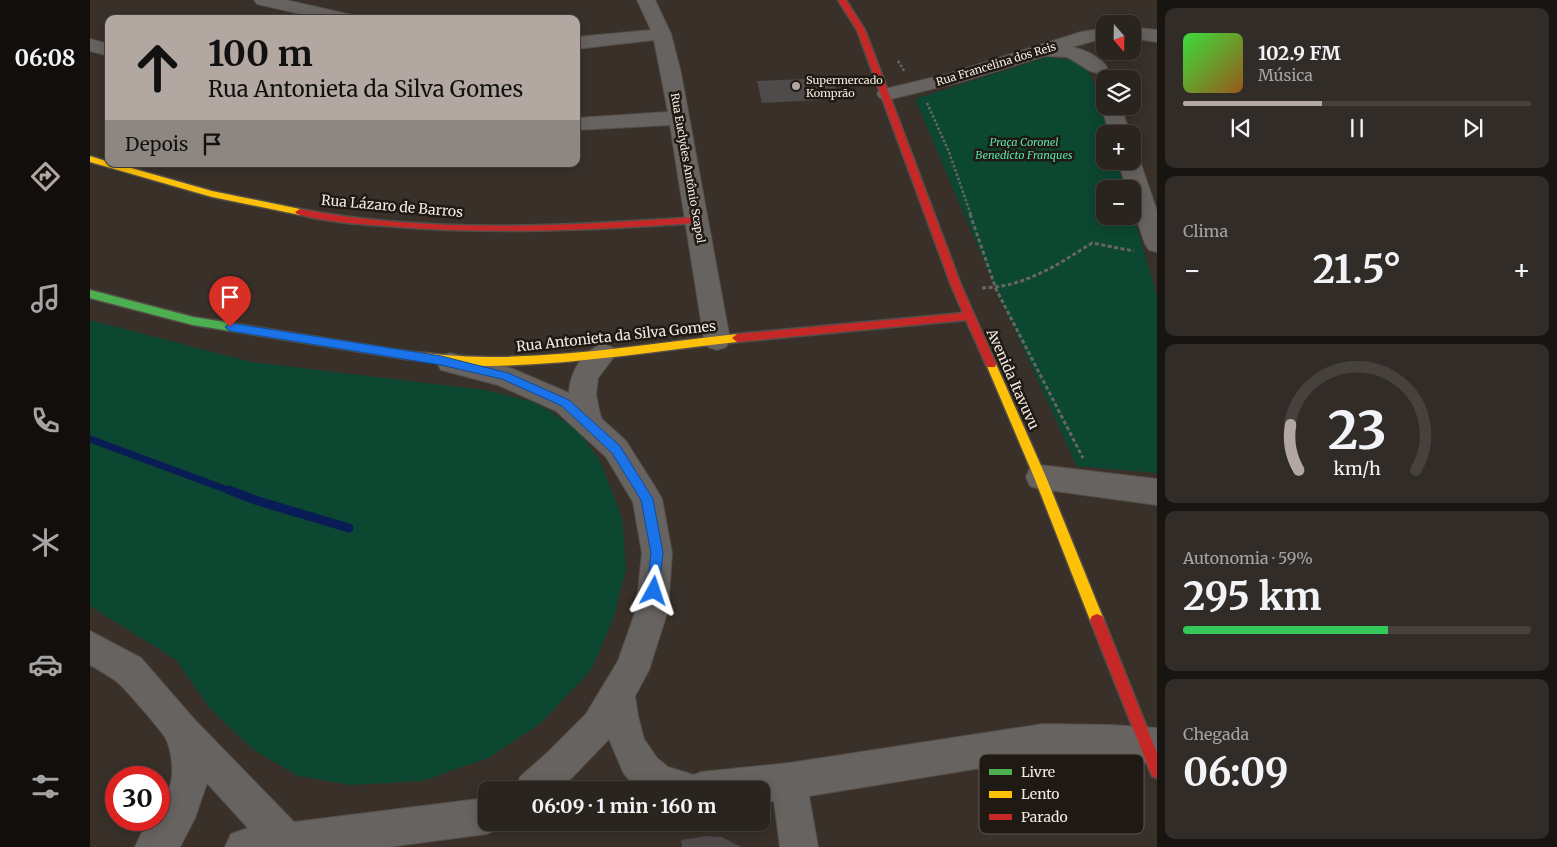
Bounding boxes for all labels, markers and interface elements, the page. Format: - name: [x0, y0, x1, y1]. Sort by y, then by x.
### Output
- north arrow: [1096, 15, 1141, 60]
- map controls: [1096, 15, 1141, 225]
- text: 100 m: [208, 32, 313, 76]
- icon: ahead: [125, 35, 190, 100]
- street label: Rua Francelina dos Reis: [934, 39, 1058, 89]
- text: 102.9 FM: [1258, 41, 1341, 65]
- text: 06:08: [14, 44, 76, 72]
- text: Música: [1258, 65, 1313, 85]
- button: layers: [1096, 70, 1141, 115]
- place label: Supermercado Komprão: [806, 73, 883, 100]
- text: Rua Antonieta da Silva Gomes: [208, 75, 523, 103]
- marker: Supermercado Komprão: [790, 80, 802, 92]
- street label: Rua Euclydes Antônio Scapol: [668, 92, 708, 245]
- icon: previous: [1227, 114, 1255, 142]
- icon: pause: [1343, 114, 1371, 142]
- icon: next: [1459, 114, 1487, 142]
- button: +: [1096, 125, 1141, 170]
- icon: arrive: [198, 130, 226, 158]
- text: Depois: [125, 132, 188, 156]
- park label: Praça Coronel Benedicto Franques: [975, 135, 1073, 162]
- icon: directions: [28, 159, 63, 194]
- button: −: [1096, 180, 1141, 225]
- street label: Rua Lázaro de Barros: [320, 191, 464, 221]
- text: Clima: [1183, 221, 1228, 241]
- text: 21.5°: [1313, 246, 1401, 293]
- text: −: [1183, 252, 1202, 288]
- text: +: [1512, 252, 1531, 288]
- pin: [209, 276, 251, 327]
- icon: music: [28, 281, 63, 316]
- icon: arrive: [216, 283, 244, 311]
- street label: Rua Antonieta da Silva Gomes: [515, 317, 717, 355]
- street label: Avenida Itavuvu: [982, 325, 1043, 432]
- text: 23: [1327, 398, 1387, 463]
- icon: phone: [28, 403, 63, 438]
- text: km/h: [1333, 457, 1381, 480]
- icon: climate: [28, 525, 63, 560]
- text: Autonomia · 59%: [1183, 548, 1313, 568]
- position arrow: [627, 564, 679, 616]
- text: 295 km: [1183, 573, 1322, 620]
- icon: car: [28, 647, 63, 682]
- text: Chegada: [1183, 724, 1249, 744]
- text: 06:09: [1183, 749, 1289, 796]
- legend: [979, 754, 1144, 834]
- text: Livre: [1021, 763, 1055, 781]
- speed limit sign: 30: [105, 766, 170, 831]
- icon: filters: [28, 769, 63, 804]
- text: Lento: [1021, 785, 1060, 803]
- text: 06:09 · 1 min · 160 m: [532, 794, 716, 818]
- text: Parado: [1021, 808, 1068, 826]

